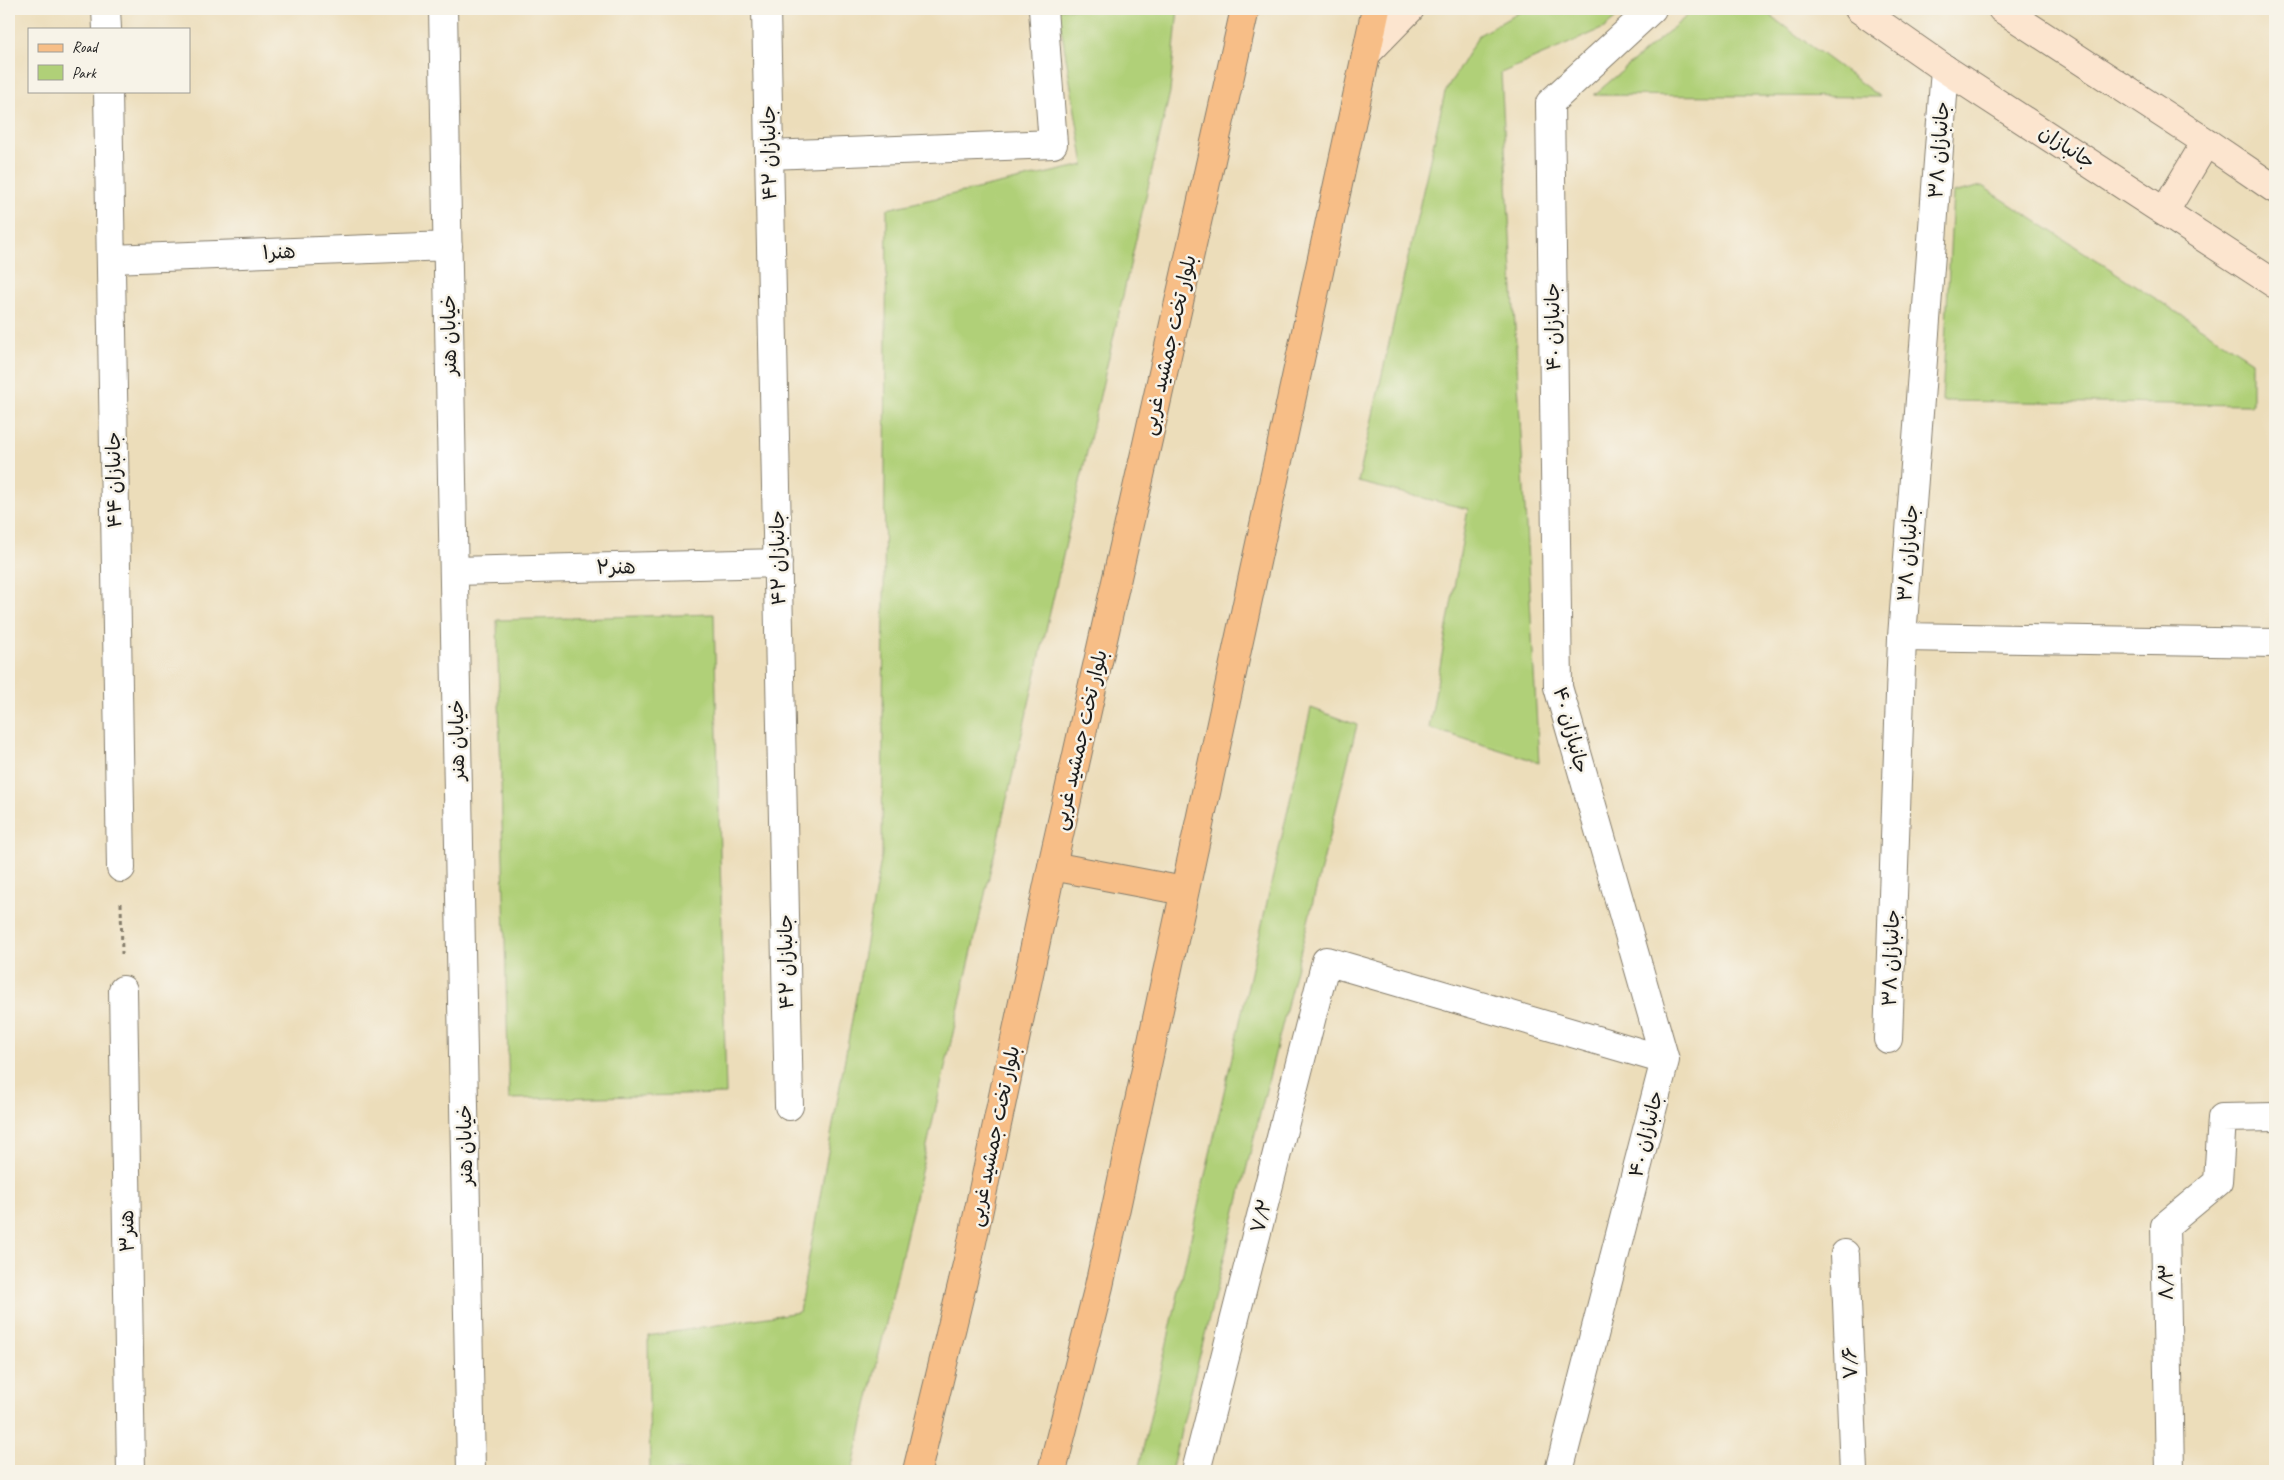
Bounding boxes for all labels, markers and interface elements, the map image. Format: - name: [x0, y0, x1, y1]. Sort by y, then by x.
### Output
- legend: [28, 28, 190, 92]
- text: Road: [72, 38, 99, 57]
- text: Park: [72, 64, 97, 83]
- street label: ۳۸ جانبازان: [1923, 101, 1955, 199]
- street label: ۴۲ جانبازان: [756, 105, 782, 201]
- street label: جانبازان: [2034, 120, 2100, 174]
- street label: هنر۱: [262, 239, 296, 265]
- street label: بلوار تخت جمشید غربی: [1136, 252, 1202, 438]
- street label: ۴۰ جانبازان: [1540, 283, 1566, 371]
- street label: خیابان هنر: [436, 295, 462, 377]
- street label: ۴۴ جانبازان: [101, 431, 127, 529]
- street label: ۳۸ جانبازان: [1892, 504, 1924, 602]
- street label: ۴۲ جانبازان: [765, 510, 791, 606]
- street label: هنر۲: [596, 554, 636, 580]
- street label: بلوار تخت جمشید غربی: [1047, 647, 1113, 833]
- street label: ۴۰ جانبازان: [1547, 684, 1595, 776]
- street label: خیابان هنر: [444, 700, 470, 782]
- street label: ۳۸ جانبازان: [1877, 909, 1905, 1007]
- street label: ۴۲ جانبازان: [773, 914, 799, 1010]
- street label: بلوار تخت جمشید غربی: [963, 1043, 1025, 1229]
- street label: ۴۰ جانبازان: [1623, 1088, 1669, 1180]
- street label: خیابان هنر: [452, 1105, 478, 1187]
- street label: ۷/۲: [1245, 1196, 1277, 1236]
- street label: هنر۳: [114, 1209, 140, 1253]
- street label: ۸/۳: [2153, 1263, 2179, 1301]
- street label: ۷/۶: [1837, 1346, 1863, 1380]

